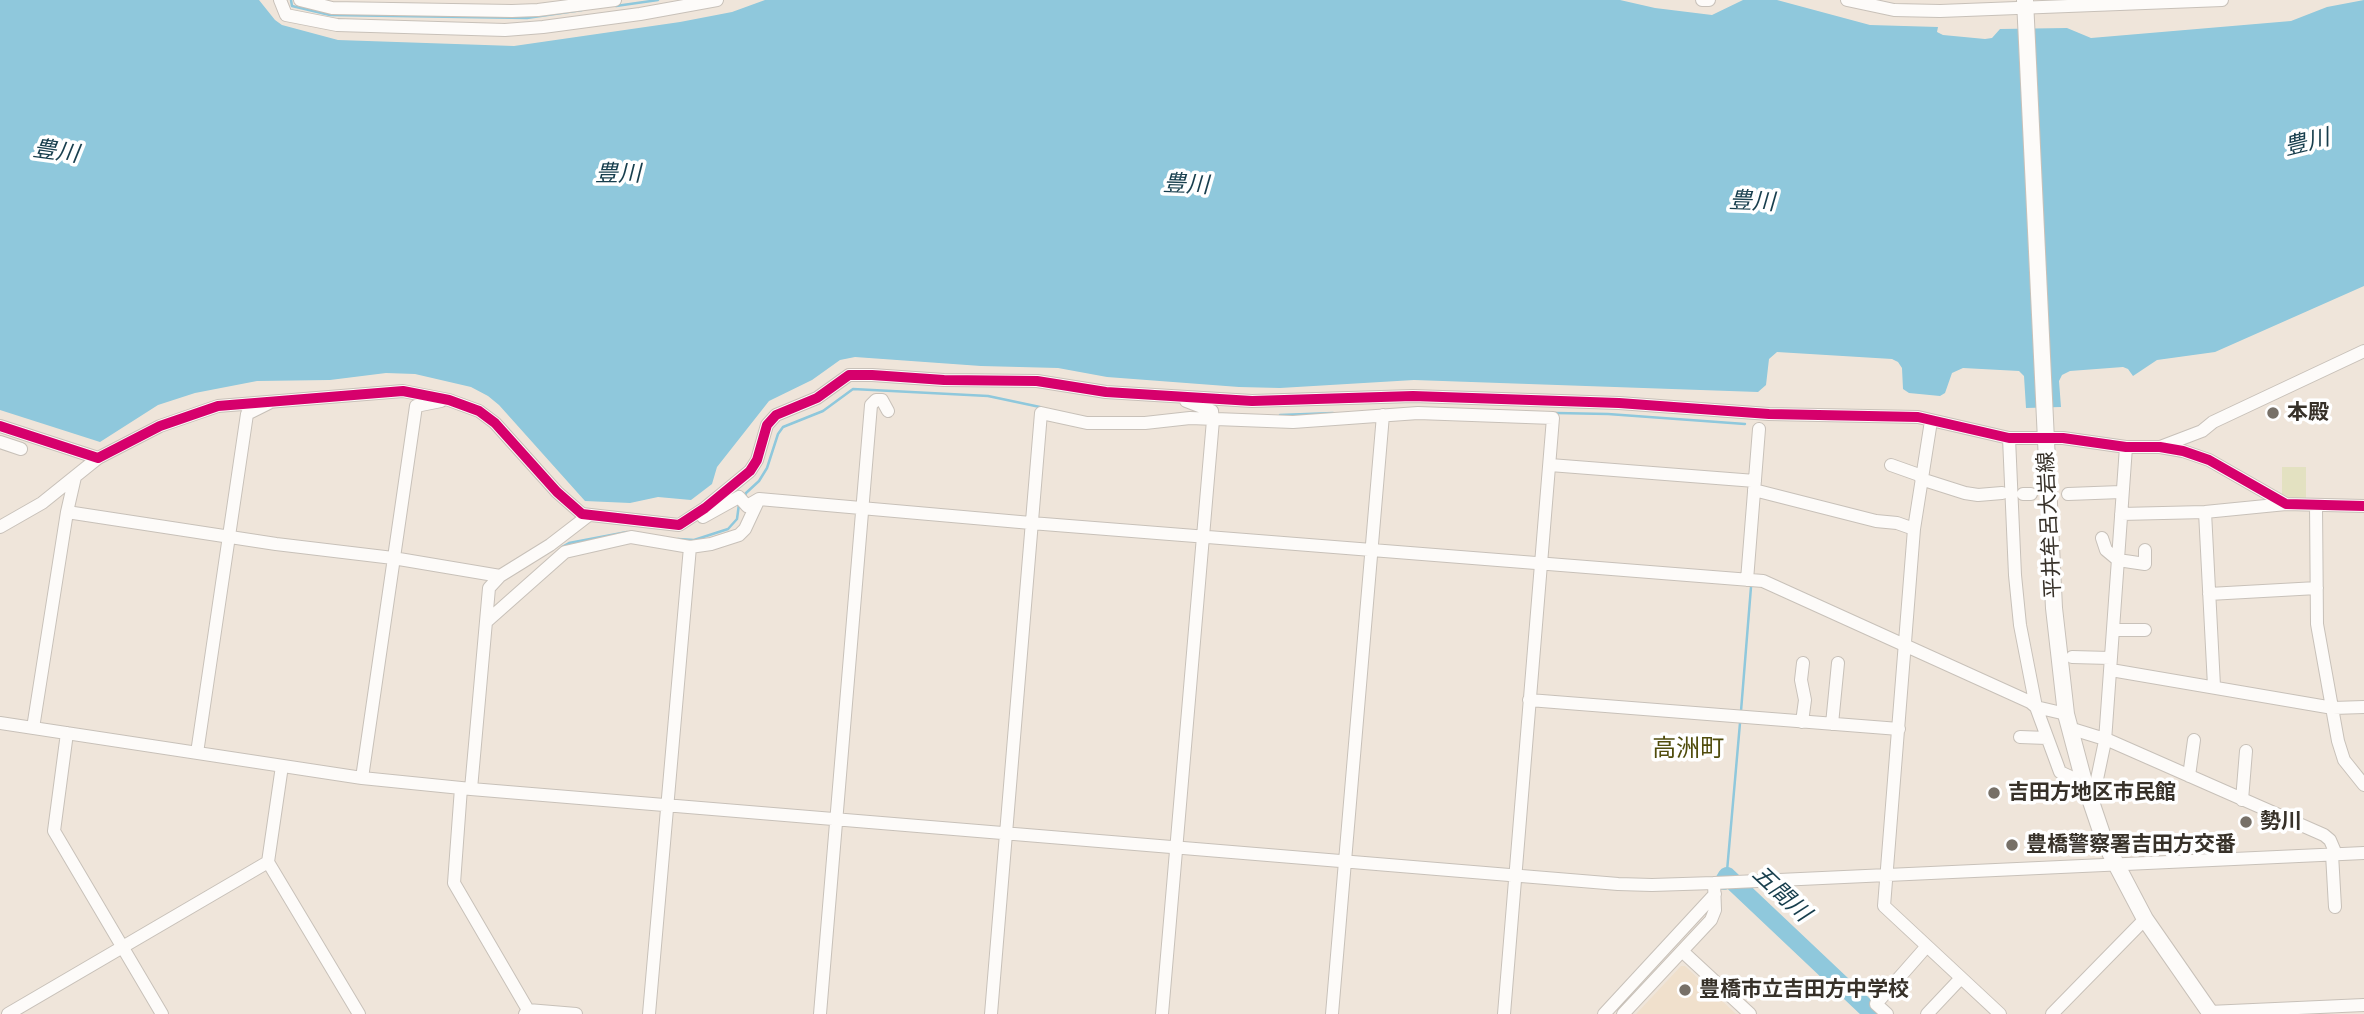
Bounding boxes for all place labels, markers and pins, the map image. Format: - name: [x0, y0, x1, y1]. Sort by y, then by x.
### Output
- place label: 本殿: [2287, 400, 2329, 426]
- marker: 本殿: [2265, 405, 2281, 421]
- place label: 吉田方地区市民館: [2008, 780, 2176, 806]
- marker: 吉田方地区市民館: [1986, 785, 2002, 801]
- place label: 勢川: [2260, 809, 2302, 835]
- marker: 勢川: [2238, 814, 2254, 830]
- place label: 豊橋警察署吉田方交番: [2026, 832, 2236, 858]
- marker: 豊橋警察署吉田方交番: [2004, 837, 2020, 853]
- place label: 豊橋市立吉田方中学校: [1699, 977, 1909, 1003]
- marker: 豊橋市立吉田方中学校: [1677, 982, 1693, 998]

